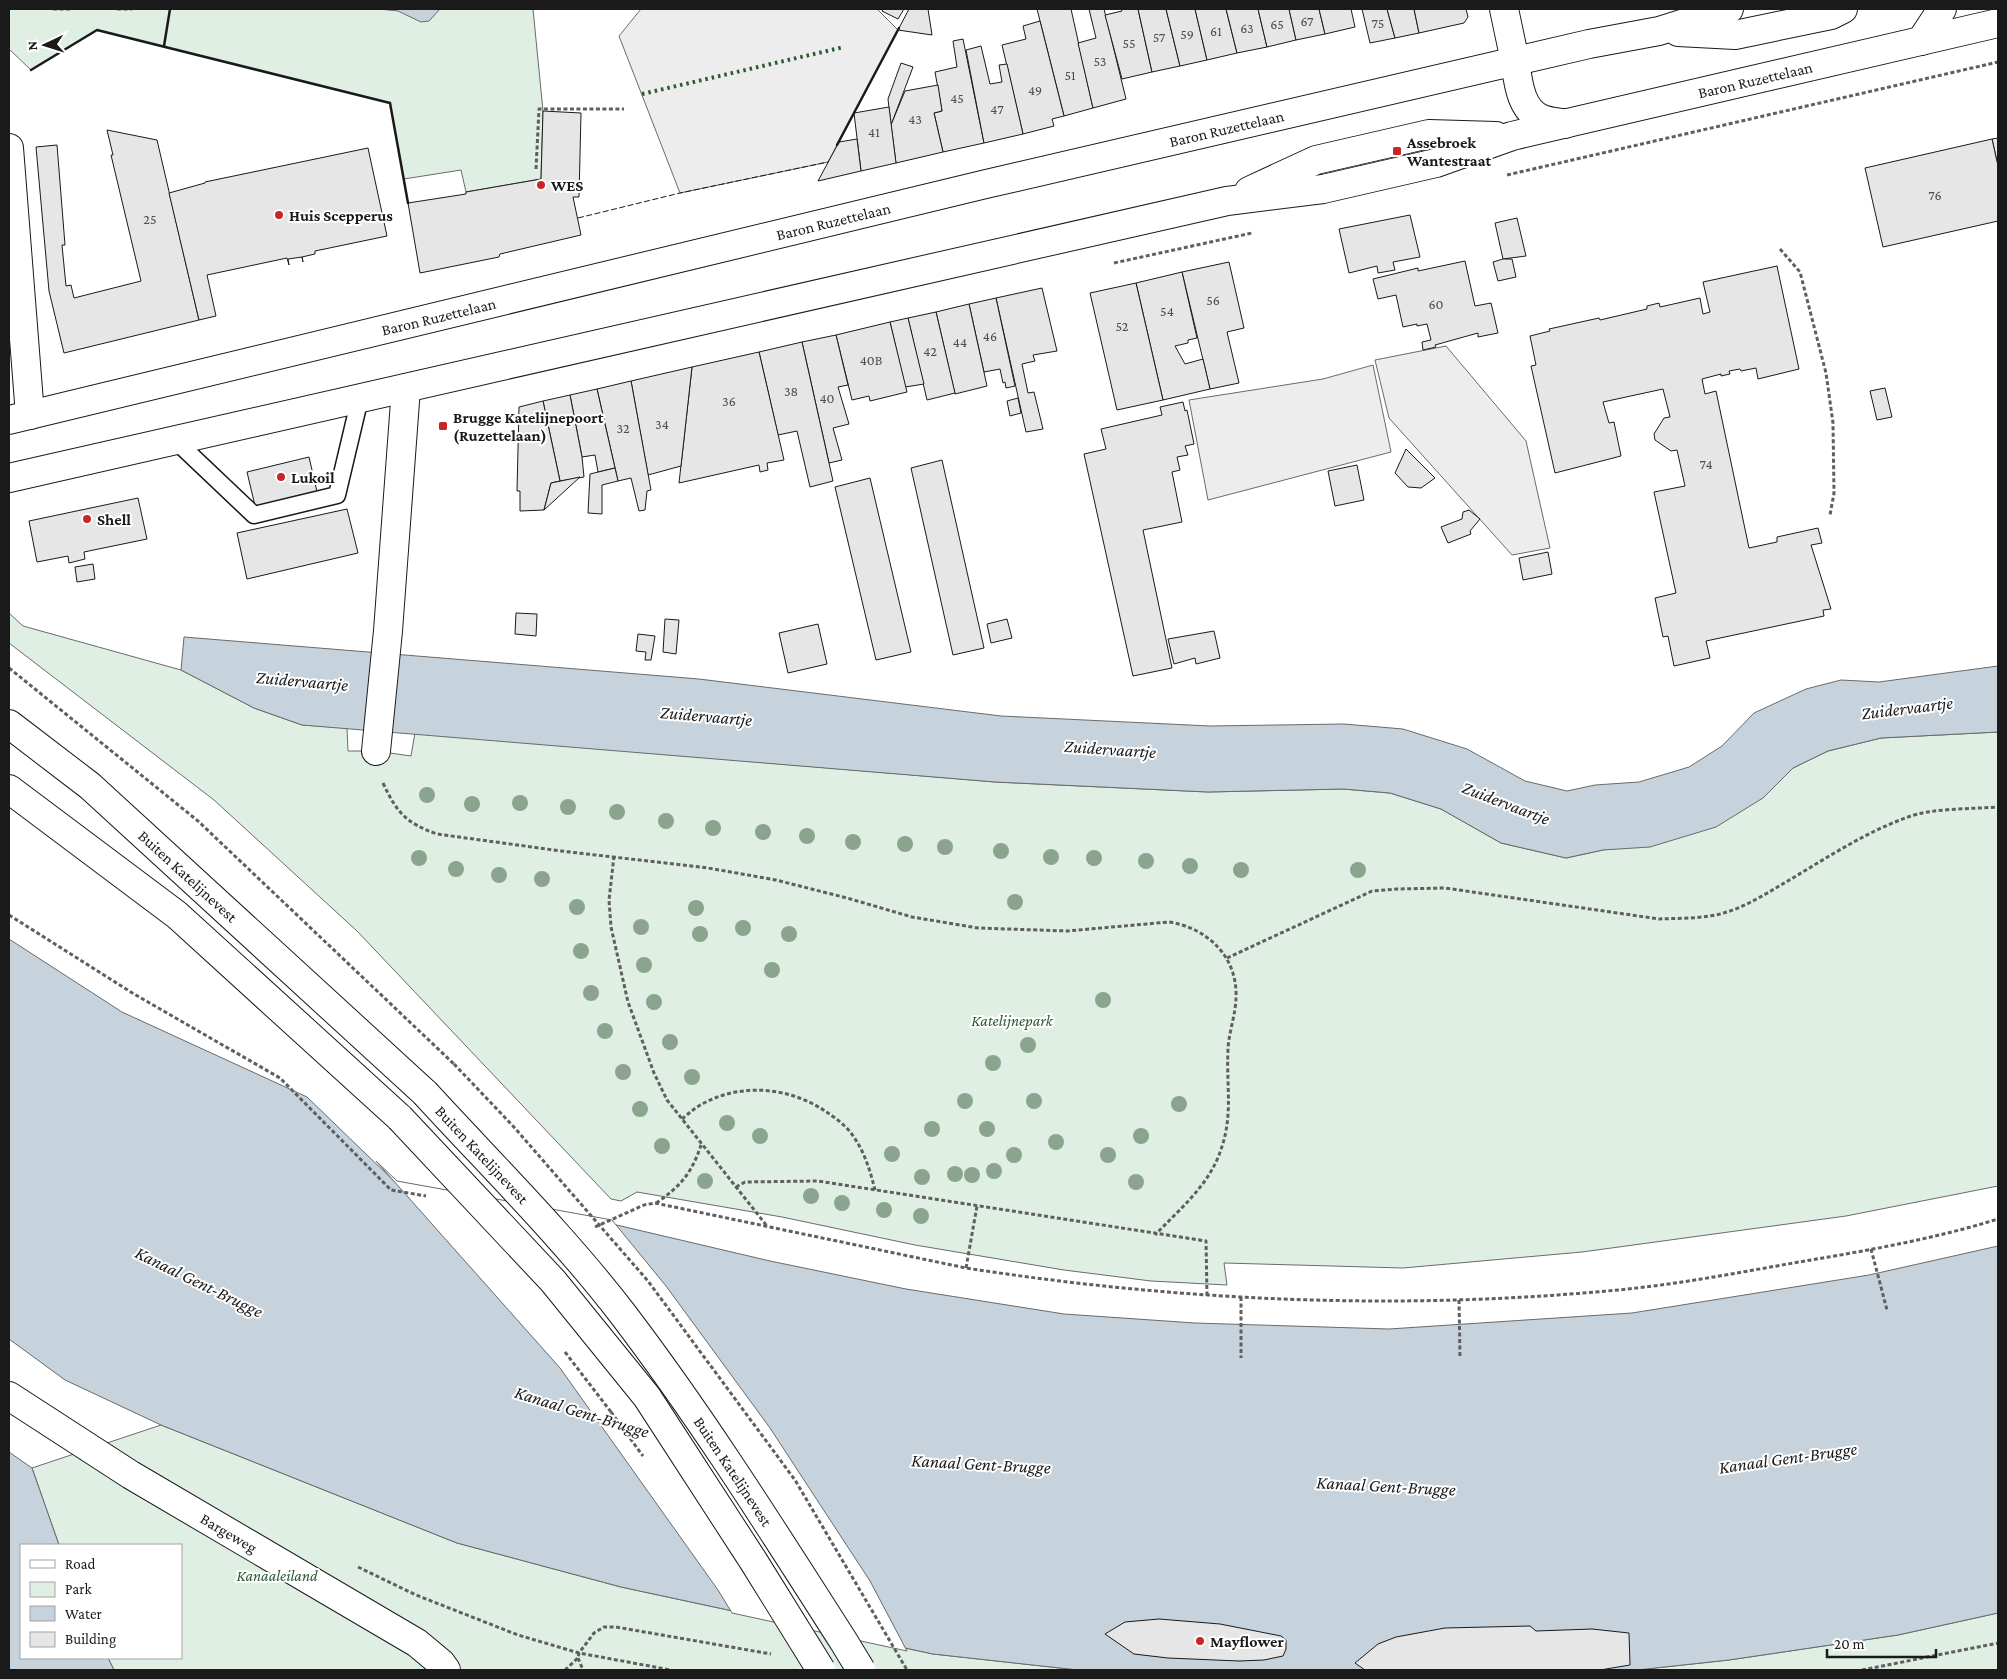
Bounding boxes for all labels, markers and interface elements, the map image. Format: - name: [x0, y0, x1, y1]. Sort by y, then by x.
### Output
- house number: 67: [1300, 13, 1314, 29]
- house number: 75: [1372, 15, 1384, 31]
- house number: 65: [1270, 16, 1284, 32]
- north arrow: [20, 20, 70, 70]
- house number: 63: [1240, 20, 1254, 36]
- house number: 61: [1210, 23, 1222, 39]
- house number: 59: [1180, 26, 1194, 42]
- house number: 57: [1153, 29, 1166, 45]
- house number: 55: [1122, 35, 1136, 51]
- text: N: [24, 40, 40, 51]
- house number: 53: [1093, 53, 1107, 69]
- street label: Baron Ruzettelaan: [1696, 58, 1814, 101]
- house number: 51: [1064, 67, 1076, 83]
- house number: 49: [1028, 82, 1042, 98]
- house number: 45: [950, 90, 964, 106]
- house number: 47: [990, 101, 1004, 117]
- street label: Baron Ruzettelaan: [1168, 107, 1286, 150]
- house number: 43: [908, 111, 922, 127]
- house number: 41: [868, 124, 880, 140]
- place label: Assebroek Wantestraat: [1406, 134, 1491, 169]
- marker: Assebroek Wantestraat: [1391, 145, 1403, 157]
- place label: WES: [550, 177, 583, 194]
- marker: WES: [535, 179, 547, 191]
- house number: 76: [1928, 187, 1942, 203]
- street label: Baron Ruzettelaan: [774, 199, 893, 243]
- place label: Huis Scepperus: [289, 207, 393, 224]
- marker: Huis Scepperus: [273, 209, 285, 221]
- house number: 25: [143, 211, 157, 227]
- house number: 56: [1206, 292, 1220, 308]
- street label: Baron Ruzettelaan: [380, 294, 498, 338]
- house number: 60: [1428, 296, 1444, 312]
- house number: 54: [1160, 303, 1174, 319]
- house number: 52: [1116, 318, 1129, 334]
- house number: 46: [983, 328, 997, 344]
- house number: 44: [953, 334, 967, 350]
- house number: 42: [923, 343, 937, 359]
- house number: 40B: [860, 352, 883, 368]
- house number: 38: [784, 383, 798, 399]
- house number: 40: [819, 390, 835, 406]
- house number: 36: [722, 393, 736, 409]
- place label: Brugge Katelijnepoort (Ruzettelaan): [453, 409, 604, 445]
- house number: 34: [655, 416, 669, 432]
- marker: Brugge Katelijnepoort (Ruzettelaan): [437, 420, 449, 432]
- house number: 32: [616, 420, 630, 436]
- house number: 74: [1699, 456, 1713, 472]
- place label: Lukoil: [291, 469, 335, 486]
- marker: Lukoil: [275, 471, 287, 483]
- place label: Shell: [97, 511, 131, 528]
- marker: Shell: [81, 513, 93, 525]
- water label: Zuidervaartje: [255, 667, 349, 696]
- water label: Zuidervaartje: [1860, 692, 1954, 725]
- water label: Zuidervaartje: [659, 702, 753, 731]
- water label: Zuidervaartje: [1063, 736, 1157, 763]
- water label: Zuidervaartje: [1459, 777, 1553, 830]
- street label: Buiten Katelijnevest: [135, 826, 241, 926]
- park label: Katelijnepark: [971, 1012, 1054, 1030]
- street label: Buiten Katelijnevest: [432, 1102, 533, 1207]
- water label: Kanaal Gent-Brugge: [132, 1242, 266, 1322]
- water label: Kanaal Gent-Brugge: [512, 1382, 652, 1442]
- street label: Buiten Katelijnevest: [691, 1413, 776, 1530]
- water label: Kanaal Gent-Brugge: [1718, 1438, 1859, 1478]
- water label: Kanaal Gent-Brugge: [911, 1450, 1051, 1478]
- water label: Kanaal Gent-Brugge: [1316, 1472, 1456, 1500]
- street label: Bargeweg: [198, 1509, 261, 1557]
- legend: [20, 1544, 182, 1659]
- text: Road: [65, 1556, 96, 1572]
- park label: Kanaaleiland: [236, 1567, 318, 1584]
- text: Park: [65, 1581, 92, 1597]
- text: Water: [65, 1606, 102, 1622]
- scale bar: [1827, 1626, 1936, 1658]
- text: Building: [65, 1631, 116, 1648]
- place label: Mayflower: [1210, 1633, 1284, 1650]
- marker: Mayflower: [1194, 1635, 1206, 1647]
- text: 20 m: [1834, 1636, 1865, 1652]

